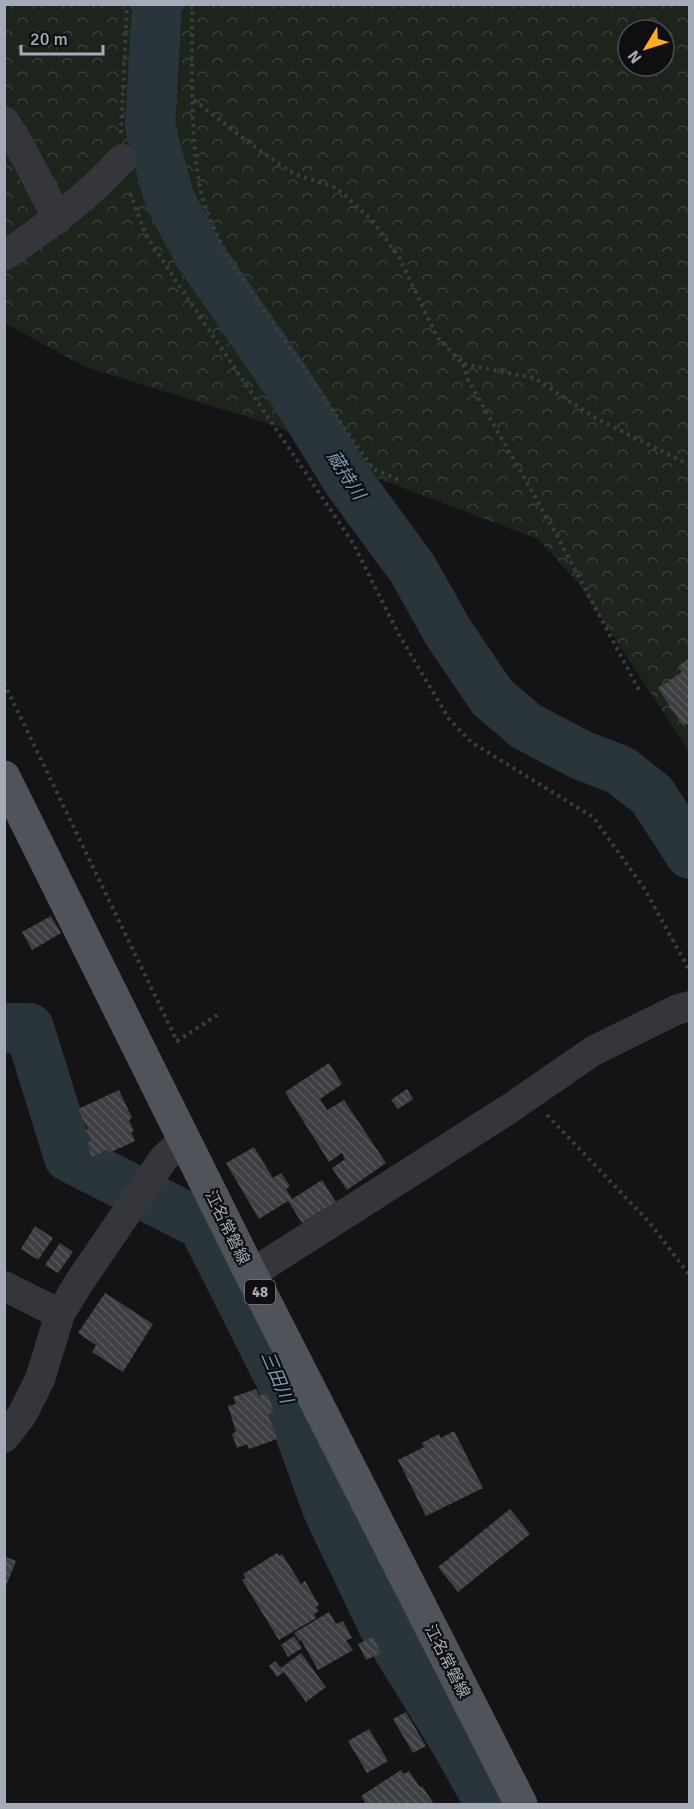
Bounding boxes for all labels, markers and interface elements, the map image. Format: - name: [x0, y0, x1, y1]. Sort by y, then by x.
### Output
- scale bar: [21, 18, 104, 56]
- north arrow: [616, 18, 676, 78]
- text: 20 m: [30, 28, 68, 50]
- text: N: [624, 46, 646, 67]
- water label: 蔵持川: [322, 446, 371, 505]
- street label: 江名常磐線: [201, 1187, 254, 1268]
- road number: 48: [245, 1280, 275, 1304]
- water label: 三田川: [256, 1348, 298, 1408]
- street label: 江名常磐線: [420, 1621, 474, 1702]

